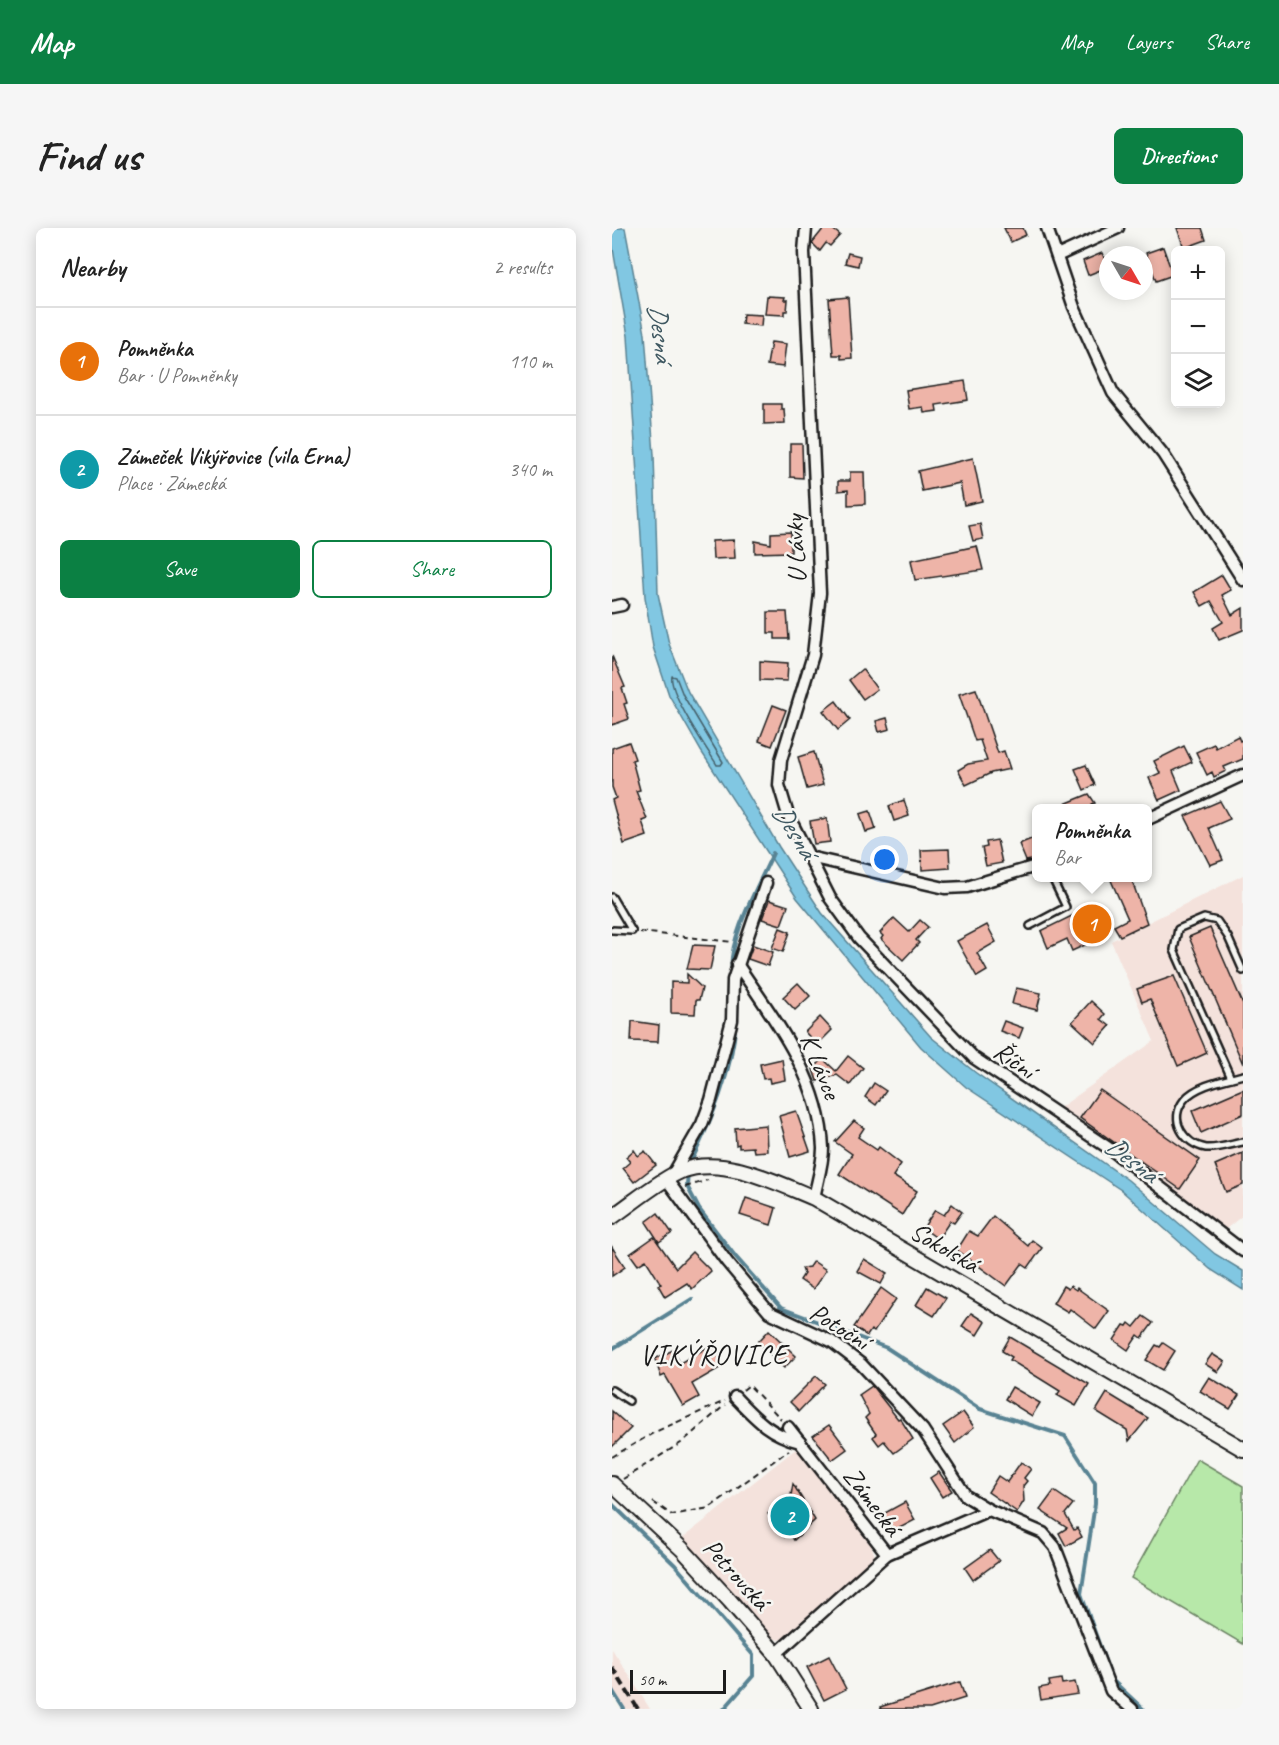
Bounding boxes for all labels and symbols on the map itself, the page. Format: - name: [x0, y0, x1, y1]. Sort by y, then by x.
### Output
- north arrow: [1099, 246, 1153, 300]
- water label: Desná: [641, 302, 682, 370]
- street label: U Lávky: [777, 512, 814, 584]
- water label: Desná: [765, 797, 828, 870]
- your location: [870, 845, 899, 874]
- pin: 1: [1072, 902, 1112, 946]
- street label: K Lávce: [793, 1029, 849, 1106]
- street label: Říční: [987, 1034, 1046, 1089]
- water label: Desná: [1099, 1128, 1170, 1194]
- street label: Sokolská: [904, 1215, 987, 1282]
- street label: Potoční: [804, 1295, 880, 1360]
- district label: VIKÝŘOVICE: [640, 1337, 790, 1372]
- street label: Zámecká: [836, 1460, 911, 1544]
- pin: 2: [770, 1494, 810, 1538]
- street label: Petrovská: [696, 1532, 779, 1619]
- scale bar: [630, 1667, 726, 1694]

